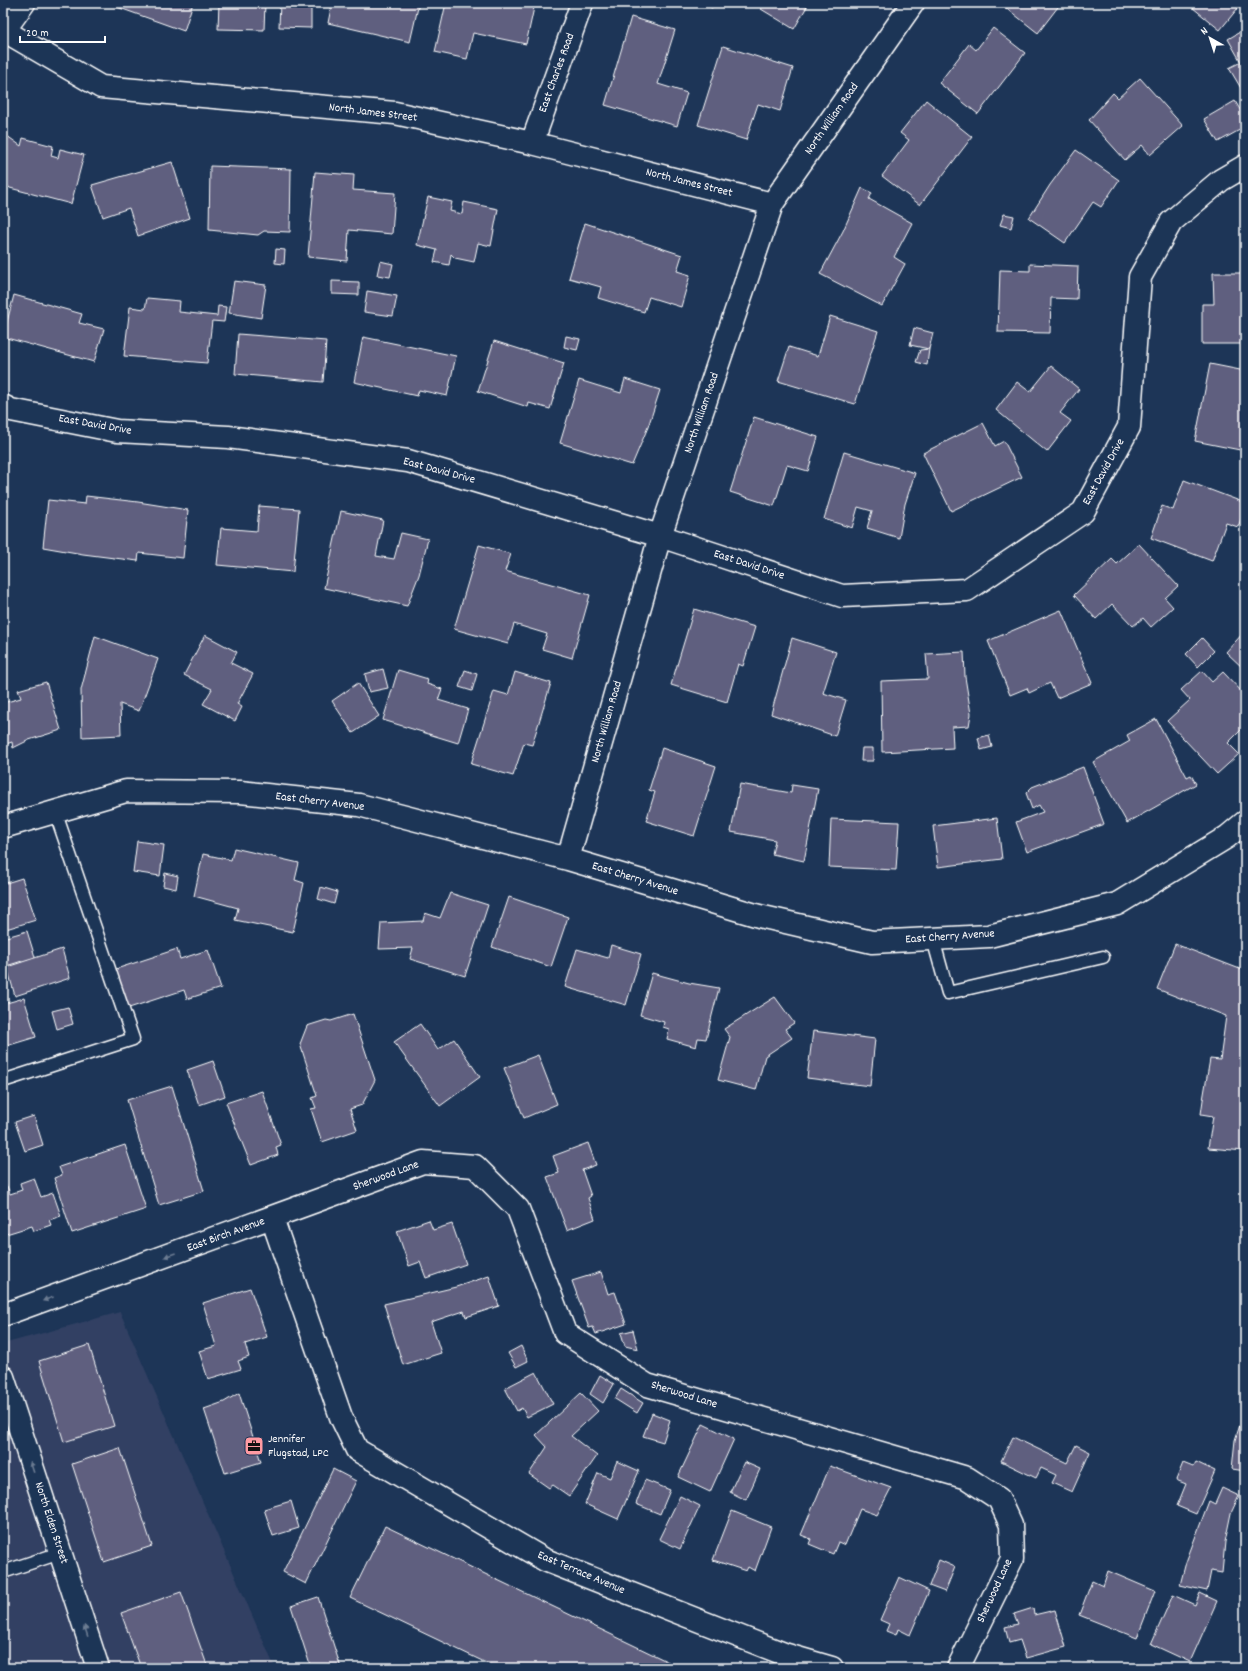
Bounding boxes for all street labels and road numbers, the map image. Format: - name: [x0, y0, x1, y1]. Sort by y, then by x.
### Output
- street label: East Charles Road: [535, 31, 579, 115]
- street label: North William Road: [801, 80, 863, 158]
- street label: North James Street: [328, 99, 419, 127]
- street label: North James Street: [644, 164, 735, 202]
- street label: North William Road: [680, 370, 724, 456]
- street label: East David Drive: [57, 410, 133, 440]
- street label: East David Drive: [1079, 436, 1129, 508]
- street label: East David Drive: [401, 453, 477, 489]
- street label: East David Drive: [711, 546, 787, 584]
- street label: North William Road: [587, 679, 627, 765]
- street label: East Cherry Avenue: [275, 788, 365, 816]
- street label: East Cherry Avenue: [590, 858, 680, 900]
- street label: East Cherry Avenue: [905, 925, 995, 949]
- street label: Sherwood Lane: [351, 1156, 421, 1196]
- street label: East Birch Avenue: [185, 1213, 267, 1257]
- street label: Sherwood Lane: [649, 1377, 719, 1413]
- street label: North Elden Street: [30, 1480, 72, 1567]
- street label: East Terrace Avenue: [535, 1547, 627, 1599]
- street label: Sherwood Lane: [973, 1556, 1017, 1626]

